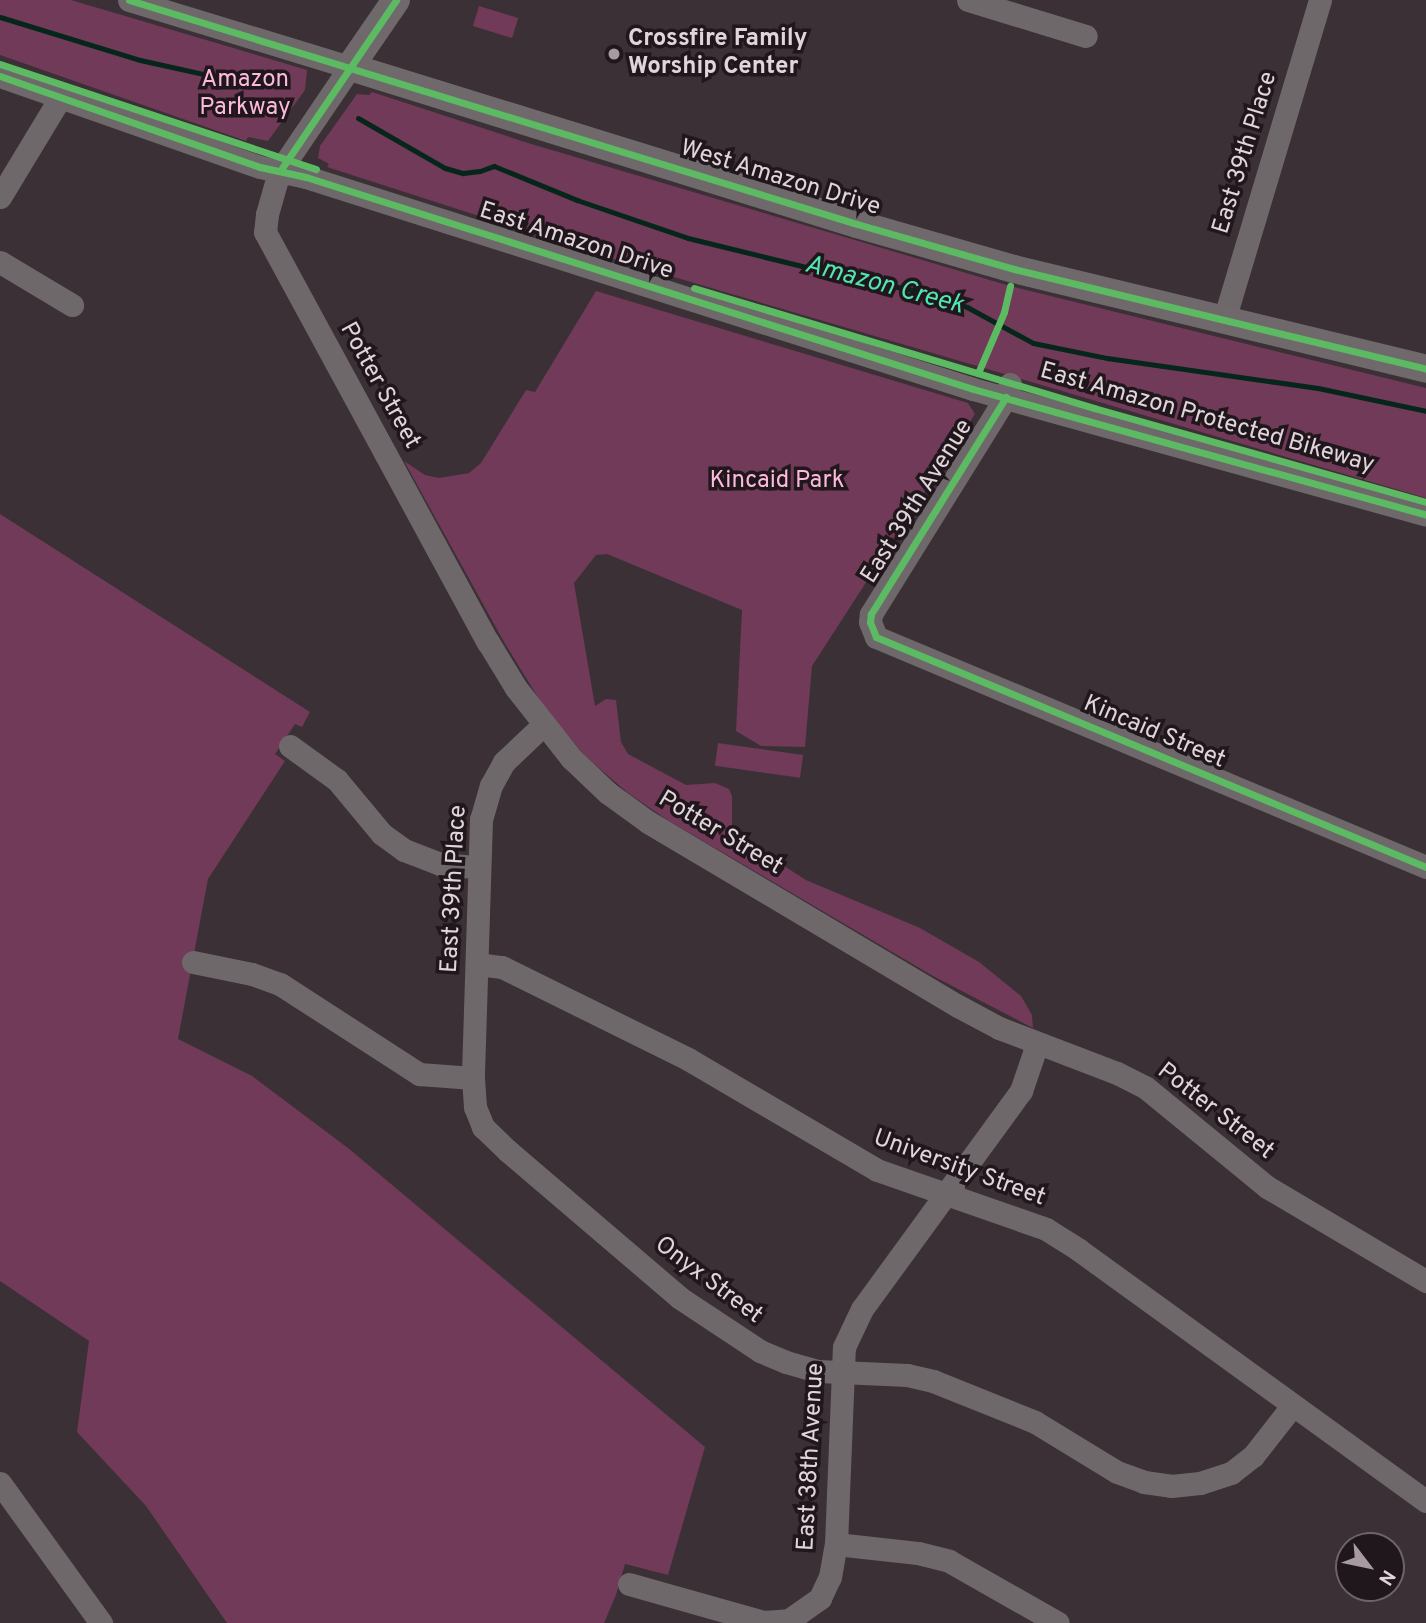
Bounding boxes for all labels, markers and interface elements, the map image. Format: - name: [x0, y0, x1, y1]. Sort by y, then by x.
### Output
- place label: Crossfire Family Worship Center: [628, 26, 807, 82]
- marker: Crossfire Family Worship Center: [606, 46, 622, 62]
- park label: Amazon Parkway: [199, 67, 291, 123]
- street label: East 39th Place: [1208, 68, 1284, 238]
- street label: West Amazon Drive: [676, 135, 884, 223]
- street label: East Amazon Drive: [475, 197, 677, 287]
- water label: Amazon Creek: [801, 250, 967, 322]
- street label: Potter Street: [332, 318, 426, 454]
- street label: East Amazon Protected Bikeway: [1036, 357, 1378, 481]
- street label: East 39th Avenue: [856, 414, 980, 590]
- park label: Kincaid Park: [710, 468, 844, 496]
- street label: Kincaid Street: [1079, 690, 1229, 776]
- street label: Potter Street: [653, 786, 787, 882]
- street label: East 39th Place: [436, 804, 474, 974]
- street label: Potter Street: [1151, 1058, 1279, 1166]
- street label: University Street: [869, 1125, 1049, 1213]
- street label: Onyx Street: [648, 1231, 768, 1331]
- street label: East 38th Avenue: [793, 1362, 831, 1552]
- north arrow: [1335, 1532, 1405, 1602]
- text: N: [1372, 1565, 1400, 1589]

